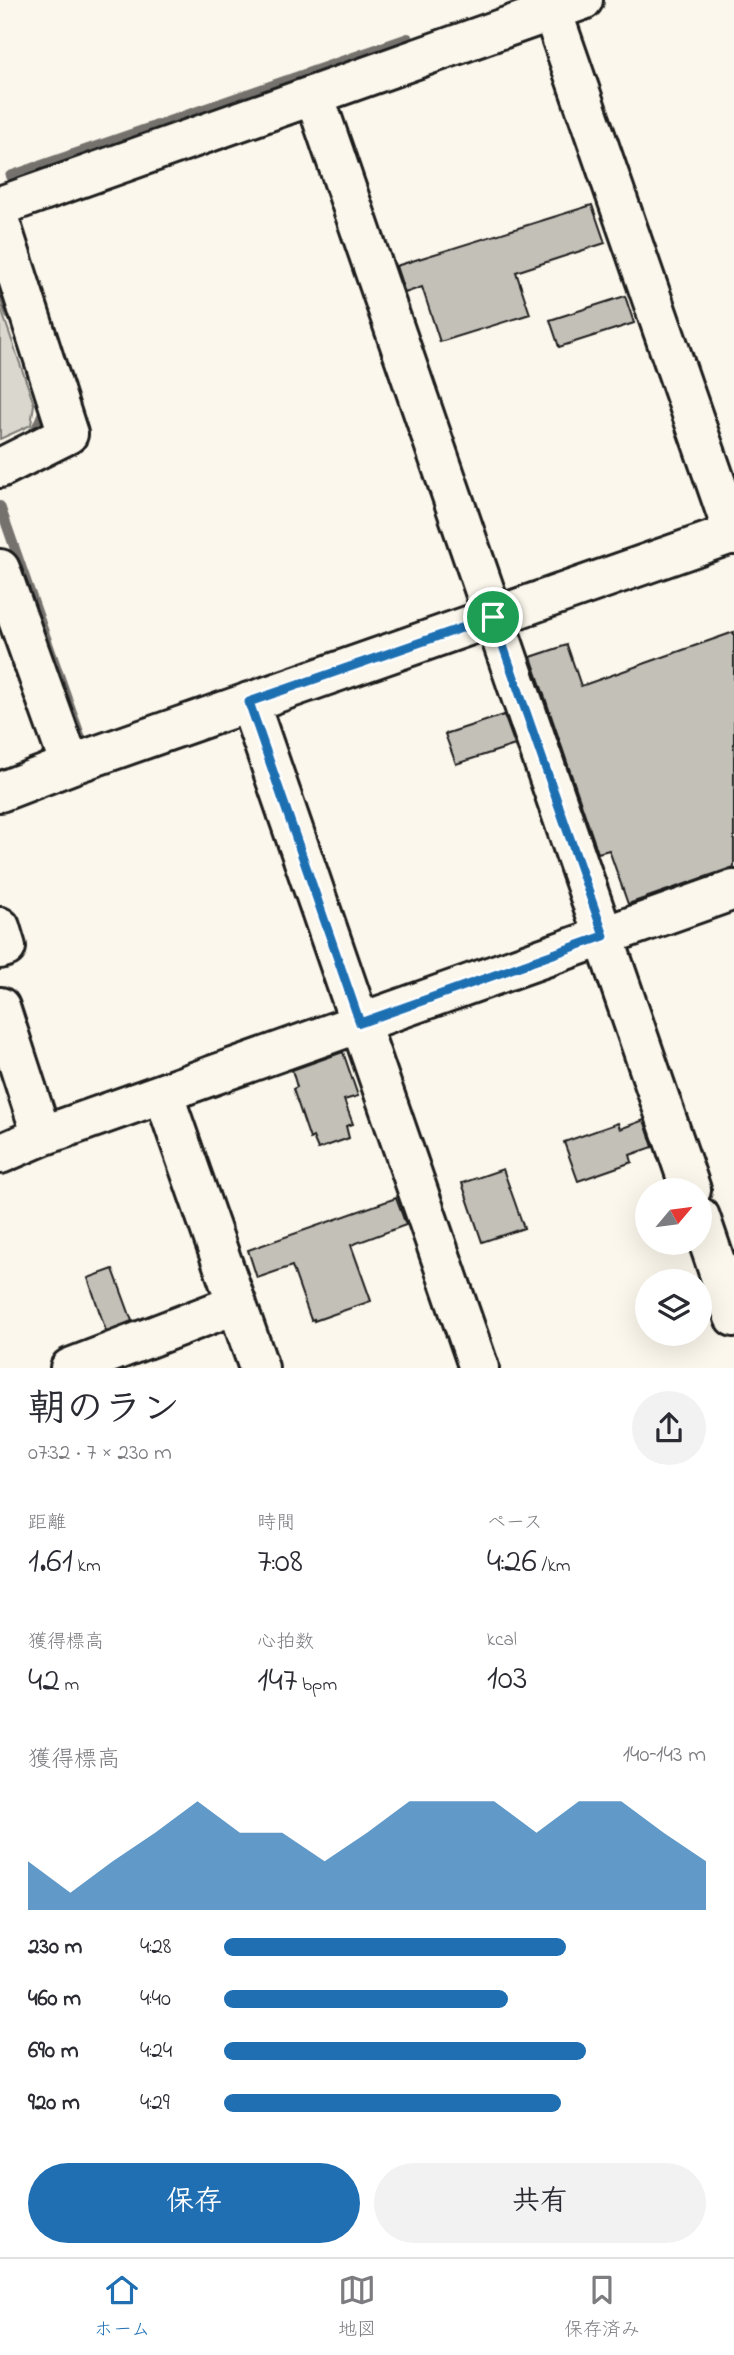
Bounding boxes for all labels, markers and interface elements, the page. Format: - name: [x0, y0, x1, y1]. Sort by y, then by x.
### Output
- pin: [463, 587, 523, 647]
- icon: arrive: [474, 598, 512, 636]
- north arrow: [635, 1178, 712, 1255]
- map controls: [635, 1178, 712, 1346]
- button: layers: [635, 1269, 712, 1346]
- text: 朝のラン: [28, 1383, 180, 1439]
- button: share: [632, 1391, 706, 1465]
- text: 07:32 · 7 × 230 m: [28, 1437, 172, 1470]
- text: 距離: [28, 1510, 66, 1537]
- text: 時間: [257, 1510, 295, 1537]
- text: ペース: [487, 1510, 543, 1537]
- text: 1.61: [28, 1537, 73, 1588]
- text: 7:08: [257, 1537, 303, 1588]
- text: 4:26: [487, 1537, 537, 1588]
- text: km: [73, 1553, 101, 1580]
- text: /km: [537, 1553, 571, 1580]
- text: kcal: [487, 1627, 517, 1654]
- text: 獲得標高: [28, 1629, 104, 1656]
- text: 心拍数: [257, 1629, 314, 1656]
- text: 103: [487, 1654, 527, 1705]
- text: 42: [28, 1656, 60, 1707]
- text: 147: [257, 1656, 297, 1707]
- text: m: [60, 1672, 79, 1699]
- text: bpm: [297, 1672, 337, 1699]
- text: 140–143 m: [623, 1739, 706, 1772]
- text: 獲得標高: [28, 1744, 120, 1777]
- text: 230 m: [28, 1931, 82, 1964]
- text: 4:28: [140, 1931, 172, 1964]
- text: 460 m: [28, 1983, 81, 2016]
- text: 4:40: [140, 1983, 171, 2016]
- text: 690 m: [28, 2035, 79, 2068]
- text: 4:24: [140, 2035, 172, 2068]
- text: 920 m: [28, 2087, 80, 2120]
- text: 4:29: [140, 2087, 170, 2120]
- button: 保存: [28, 2163, 360, 2243]
- button: 共有: [374, 2163, 706, 2243]
- tab: ホーム: [94, 2271, 150, 2344]
- tab: 地図: [338, 2271, 376, 2344]
- tab: 保存済み: [564, 2271, 640, 2344]

